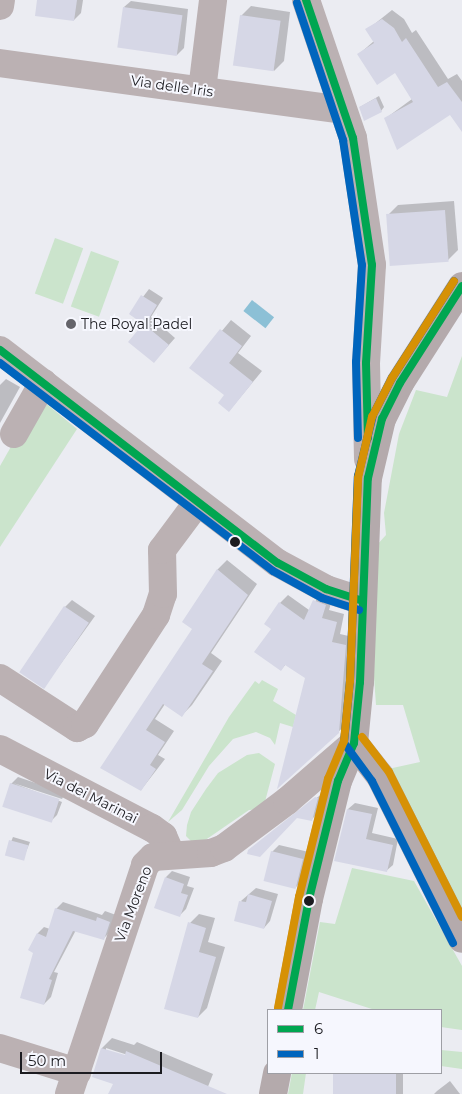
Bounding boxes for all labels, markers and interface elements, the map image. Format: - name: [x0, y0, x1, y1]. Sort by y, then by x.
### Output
- street label: Via delle Iris: [130, 72, 214, 100]
- place label: The Royal Padel: [81, 316, 192, 332]
- marker: The Royal Padel: [65, 318, 77, 330]
- unlabelled marker: [230, 537, 240, 547]
- street label: Via dei Marinai: [41, 765, 141, 827]
- street label: Via Moreno: [111, 864, 155, 944]
- unlabelled marker: [304, 896, 314, 906]
- legend: [267, 1009, 442, 1074]
- text: 6: [314, 1019, 323, 1038]
- scale bar: [22, 1042, 165, 1074]
- text: 1: [314, 1044, 319, 1063]
- text: 50 m: [28, 1051, 66, 1070]

